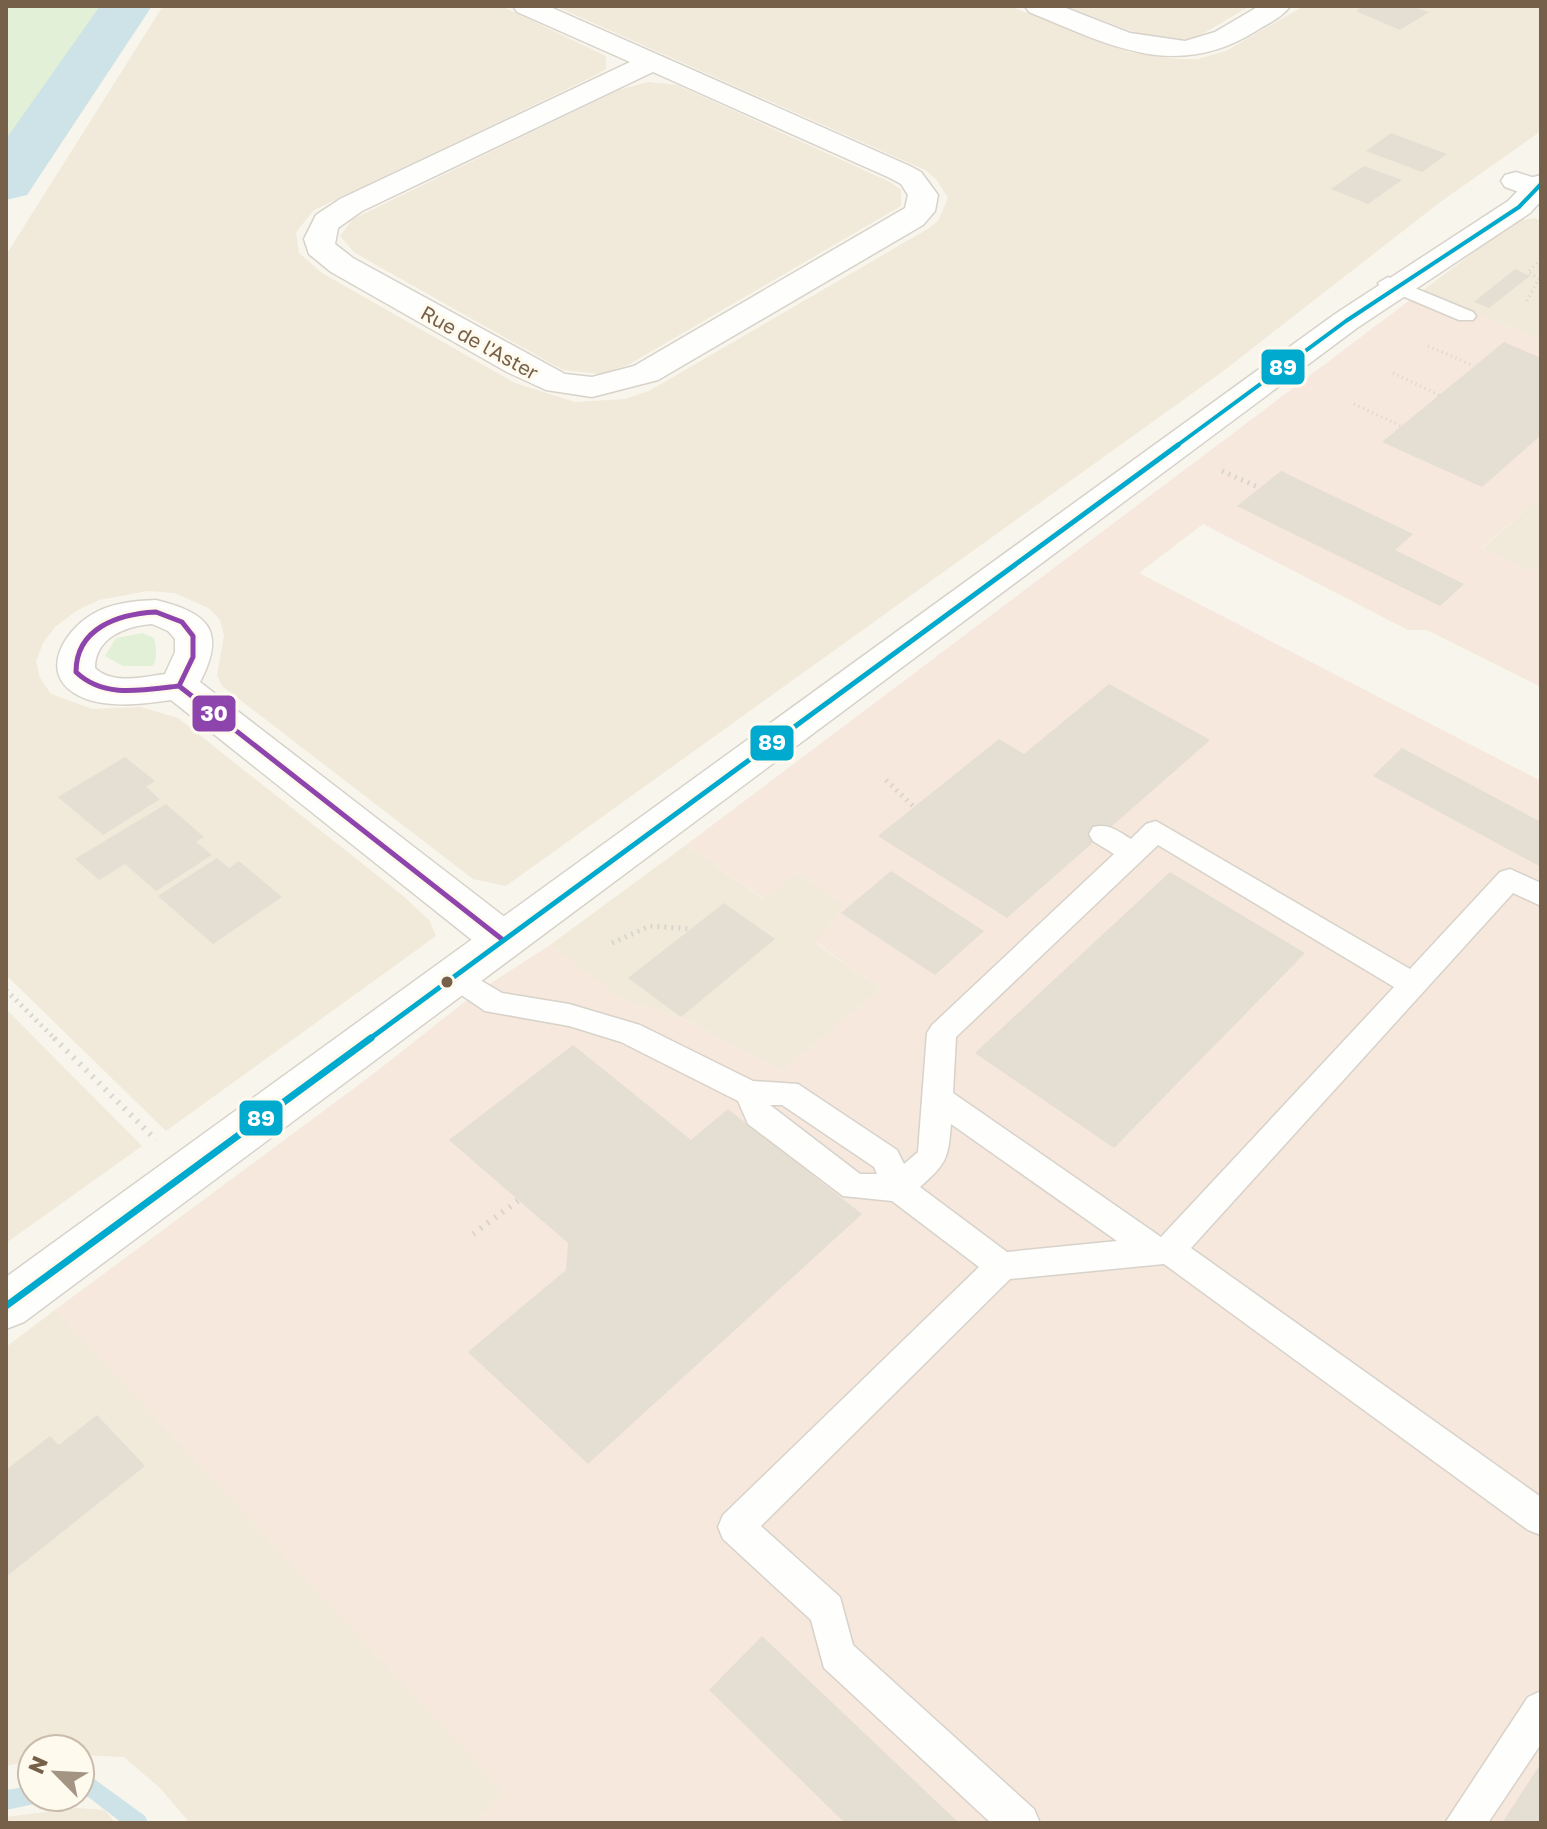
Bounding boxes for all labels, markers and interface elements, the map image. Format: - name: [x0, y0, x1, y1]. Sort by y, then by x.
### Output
- street label: Rue de l'Aster: [417, 300, 543, 384]
- line badge: 89: [1260, 348, 1306, 386]
- text: 89: [1269, 353, 1297, 380]
- line badge: 30: [191, 694, 237, 733]
- text: 30: [200, 699, 228, 726]
- line badge: 89: [749, 724, 795, 762]
- text: 89: [758, 728, 786, 755]
- unlabelled marker: [439, 974, 455, 990]
- line badge: 89: [238, 1099, 284, 1137]
- text: 89: [247, 1104, 275, 1131]
- north arrow: [16, 1733, 96, 1813]
- text: N: [22, 1752, 53, 1778]

